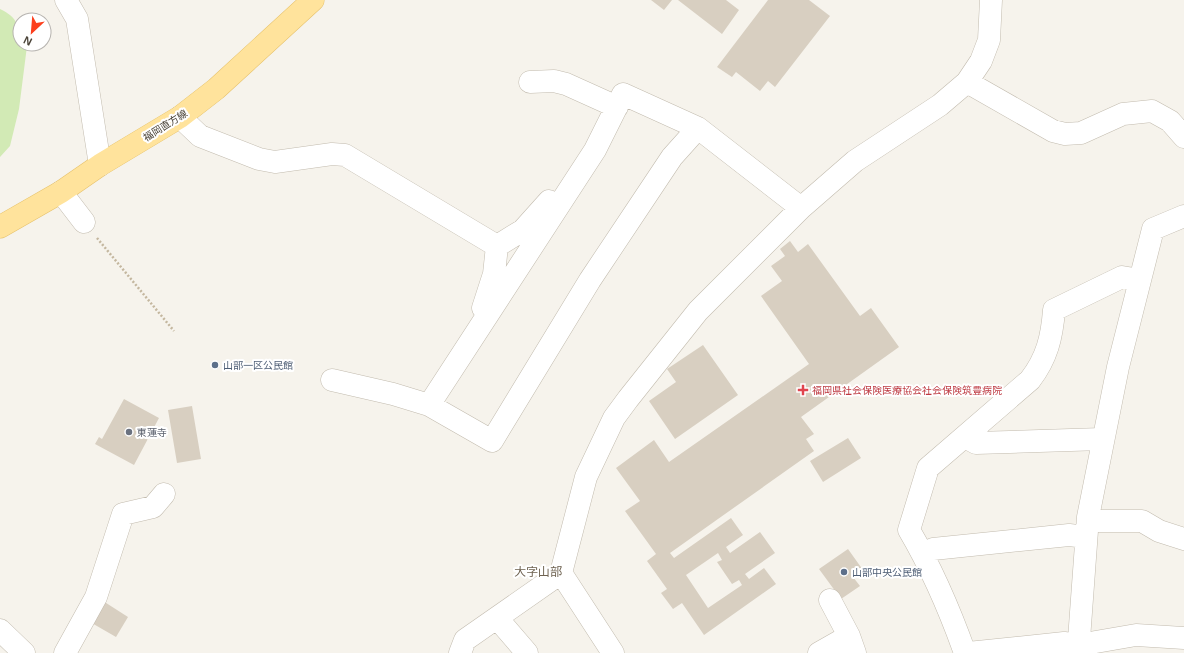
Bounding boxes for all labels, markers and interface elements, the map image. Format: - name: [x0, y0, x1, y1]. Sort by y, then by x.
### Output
- north arrow: [12, 12, 52, 52]
- text: N: [21, 34, 34, 48]
- street label: 福岡直方線: [141, 108, 189, 143]
- marker: 山部一区公民館: [210, 360, 220, 370]
- place label: 山部一区公民館: [223, 360, 293, 371]
- marker: 福岡県社会保険医療協会社会保険筑豊病院: [797, 384, 809, 396]
- place label: 福岡県社会保険医療協会社会保険筑豊病院: [812, 385, 1002, 396]
- marker: 東蓮寺: [124, 427, 134, 437]
- place label: 東蓮寺: [137, 427, 167, 438]
- district label: 大字山部: [514, 565, 562, 579]
- marker: 山部中央公民館: [839, 567, 849, 577]
- place label: 山部中央公民館: [852, 567, 922, 578]

